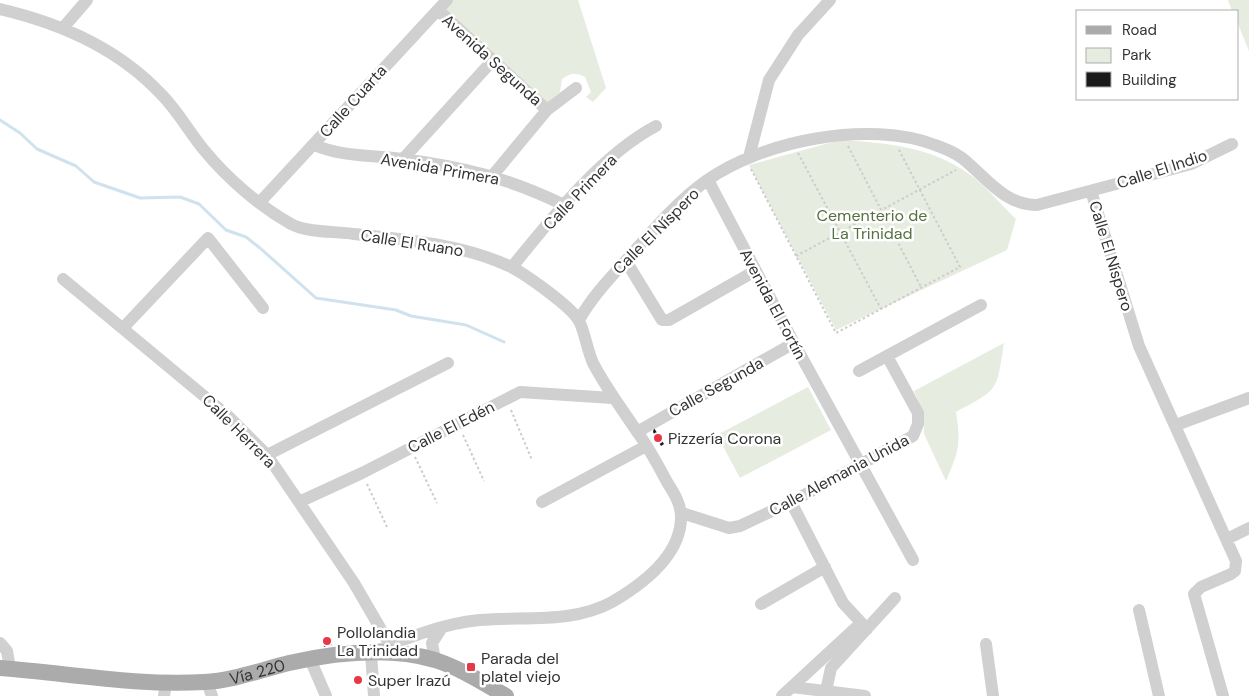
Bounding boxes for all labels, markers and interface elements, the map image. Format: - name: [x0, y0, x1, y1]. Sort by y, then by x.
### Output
- street label: Avenida Segunda: [438, 10, 546, 110]
- legend: [1076, 10, 1239, 100]
- text: Road: [1122, 20, 1157, 40]
- text: Park: [1122, 45, 1152, 65]
- street label: Calle Cuarta: [315, 60, 391, 142]
- text: Building: [1122, 70, 1177, 90]
- street label: Calle El Indio: [1114, 145, 1210, 193]
- street label: Avenida Primera: [379, 148, 501, 190]
- street label: Calle Primera: [539, 150, 621, 234]
- street label: Calle El Níspero: [608, 183, 704, 279]
- street label: Calle El Níspero: [1084, 198, 1138, 314]
- park label: Cementerio de La Trinidad: [817, 205, 927, 244]
- street label: Calle El Ruano: [359, 225, 465, 261]
- street label: Avenida El Fortín: [735, 245, 811, 363]
- street label: Calle Segunda: [665, 352, 767, 422]
- street label: Calle Herrera: [198, 390, 280, 472]
- street label: Calle El Edén: [404, 396, 498, 458]
- place label: Pizzería Corona: [668, 428, 781, 449]
- street label: Calle Alemania Unida: [766, 429, 912, 521]
- marker: Pizzería Corona: [652, 432, 664, 444]
- place label: Pollolandia La Trinidad: [337, 622, 418, 661]
- marker: Pollolandia La Trinidad: [321, 635, 333, 647]
- place label: Parada del platel viejo: [481, 648, 561, 687]
- street label: Vía 220: [227, 654, 287, 689]
- marker: Parada del platel viejo: [465, 661, 477, 673]
- place label: Super Irazú: [368, 670, 451, 691]
- marker: Super Irazú: [352, 674, 364, 686]

